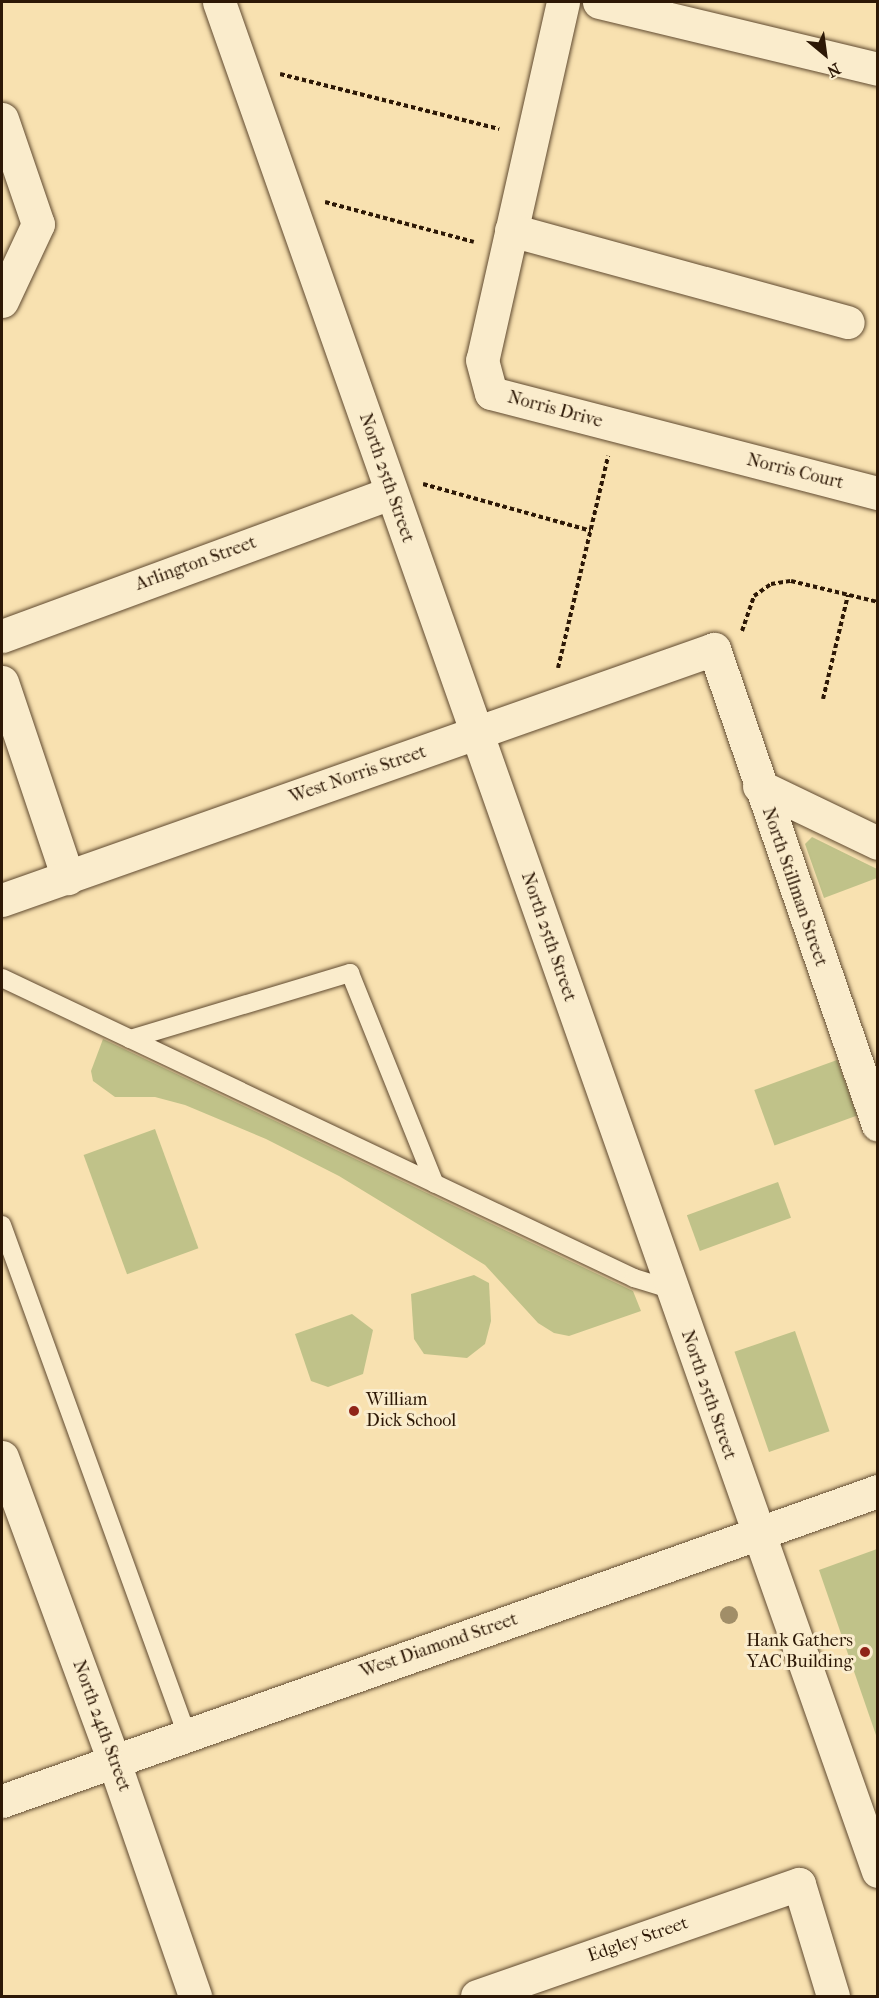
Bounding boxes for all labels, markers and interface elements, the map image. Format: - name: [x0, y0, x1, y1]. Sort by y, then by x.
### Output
- north arrow: [795, 24, 855, 84]
- text: N: [824, 59, 844, 81]
- street label: Norris Drive: [505, 387, 605, 433]
- street label: North 25th Street: [354, 410, 418, 546]
- street label: Norris Court: [744, 450, 846, 494]
- street label: Arlington Street: [133, 532, 259, 596]
- street label: West Norris Street: [287, 741, 429, 809]
- street label: North Stillman Street: [757, 805, 831, 969]
- street label: North 25th Street: [516, 869, 580, 1005]
- street label: North 25th Street: [676, 1327, 740, 1463]
- place label: William Dick School: [366, 1390, 456, 1432]
- marker: William Dick School: [347, 1404, 361, 1418]
- street label: West Diamond Street: [357, 1609, 521, 1683]
- place label: Hank Gathers YAC Building: [746, 1631, 853, 1674]
- marker: Hank Gathers YAC Building: [858, 1645, 872, 1659]
- street label: North 24th Street: [67, 1657, 135, 1795]
- street label: Edgley Street: [585, 1913, 691, 1967]

